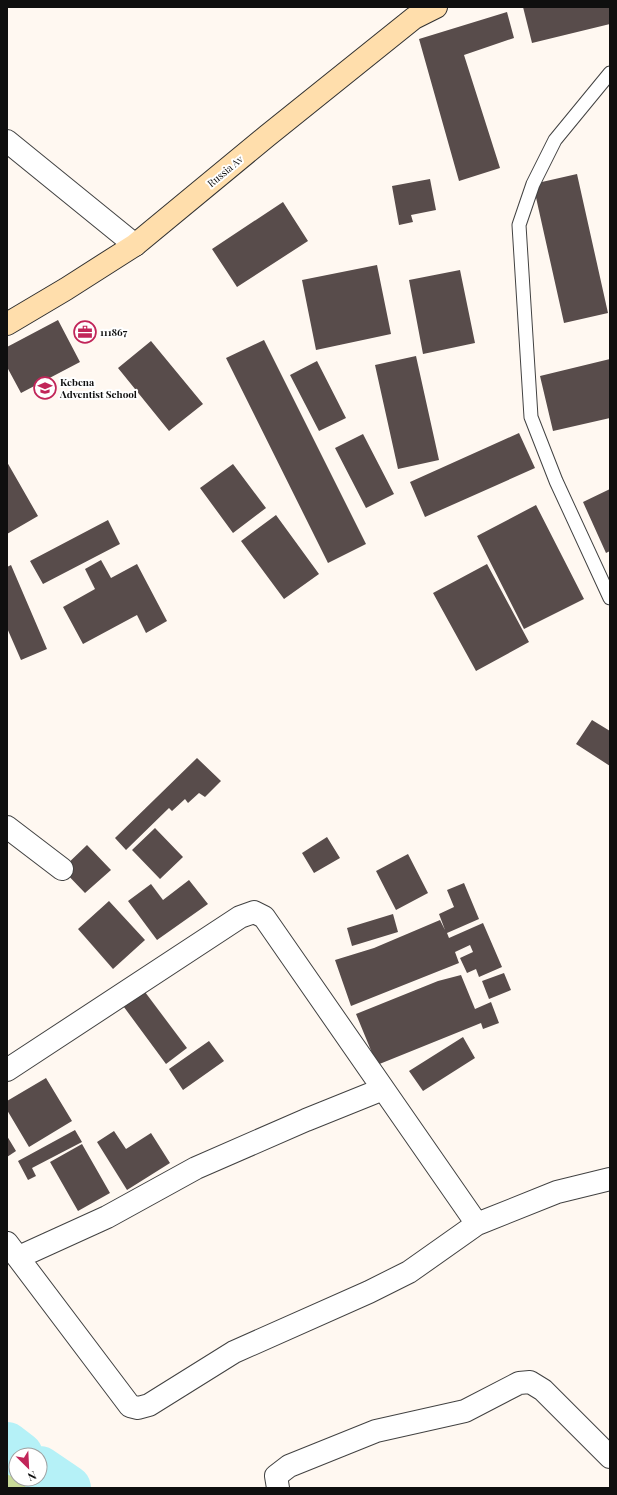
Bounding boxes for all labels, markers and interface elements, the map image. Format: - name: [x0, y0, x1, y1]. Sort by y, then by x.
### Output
- street label: Russia Av: [204, 152, 246, 190]
- office icon: 111867: [72, 319, 98, 345]
- place label: 111867: [100, 325, 128, 339]
- school or university icon: Kebena Adventist School: [32, 375, 58, 401]
- place label: Kebena Adventist School: [59, 375, 137, 401]
- north arrow: [8, 1447, 48, 1487]
- text: N: [26, 1468, 39, 1485]

